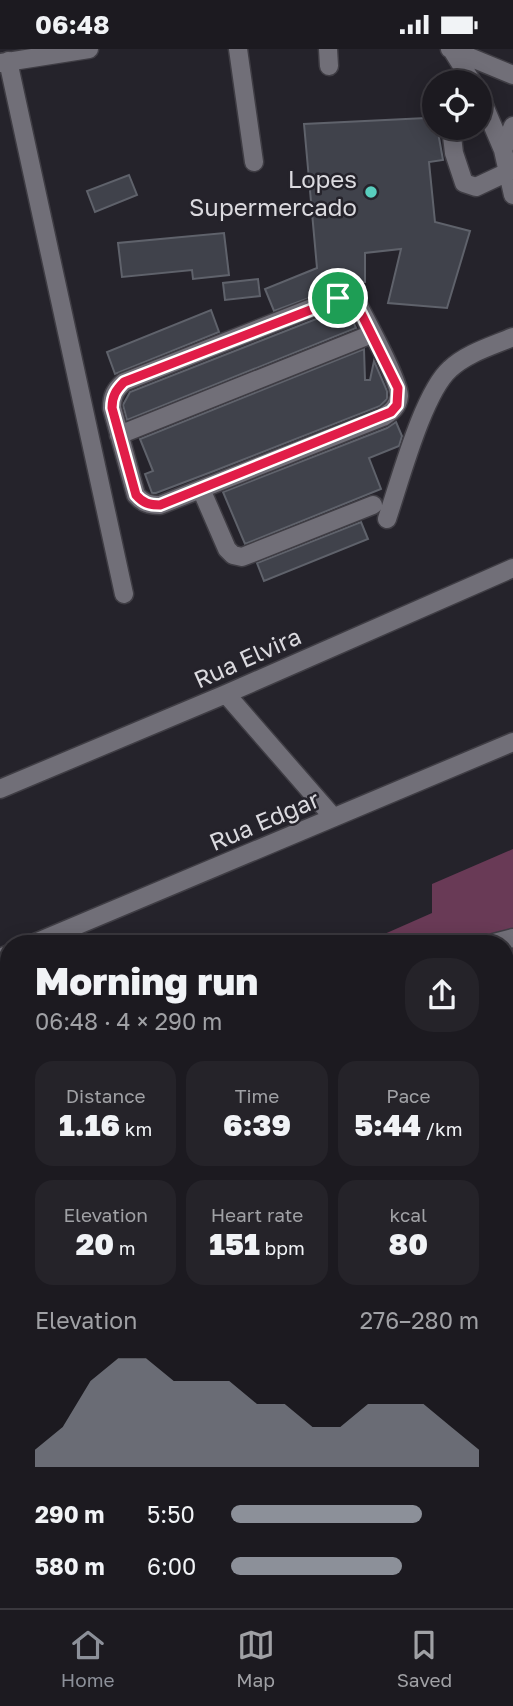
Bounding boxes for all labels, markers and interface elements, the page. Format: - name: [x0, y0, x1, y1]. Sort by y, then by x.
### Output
- text: 06:48: [35, 9, 110, 40]
- map controls: [422, 70, 492, 140]
- button: locate: [422, 70, 492, 140]
- place label: Lopes Supermercado: [189, 164, 357, 221]
- marker: Lopes Supermercado: [363, 184, 379, 200]
- pin: [308, 268, 368, 328]
- icon: arrive: [319, 279, 357, 317]
- street label: Rua Elvira: [189, 621, 305, 693]
- street label: Rua Edgar: [205, 784, 323, 856]
- text: Morning run: [35, 958, 258, 1003]
- button: share: [405, 958, 479, 1032]
- text: 06:48 · 4 × 290 m: [35, 1007, 222, 1035]
- text: Distance: [66, 1084, 146, 1107]
- text: Time: [235, 1084, 279, 1107]
- text: Pace: [386, 1084, 431, 1107]
- text: 1.16: [59, 1107, 120, 1143]
- text: 6:39: [223, 1107, 291, 1143]
- text: 5:44: [354, 1107, 421, 1143]
- text: km: [120, 1117, 152, 1140]
- text: /km: [421, 1117, 462, 1140]
- text: Elevation: [63, 1203, 148, 1226]
- text: Heart rate: [211, 1203, 303, 1226]
- text: kcal: [390, 1203, 427, 1226]
- text: 20: [76, 1226, 114, 1262]
- text: 151: [209, 1226, 260, 1262]
- text: 80: [389, 1226, 428, 1262]
- text: m: [114, 1236, 136, 1259]
- text: bpm: [260, 1236, 305, 1259]
- text: Elevation: [35, 1306, 137, 1334]
- text: 276–280 m: [360, 1306, 479, 1334]
- text: 290 m: [35, 1500, 104, 1528]
- text: 5:50: [147, 1500, 195, 1528]
- text: 580 m: [35, 1552, 105, 1580]
- text: 6:00: [147, 1552, 196, 1580]
- tab: Home: [61, 1626, 115, 1691]
- tab: Map: [236, 1626, 275, 1691]
- tab: Saved: [397, 1626, 452, 1691]

